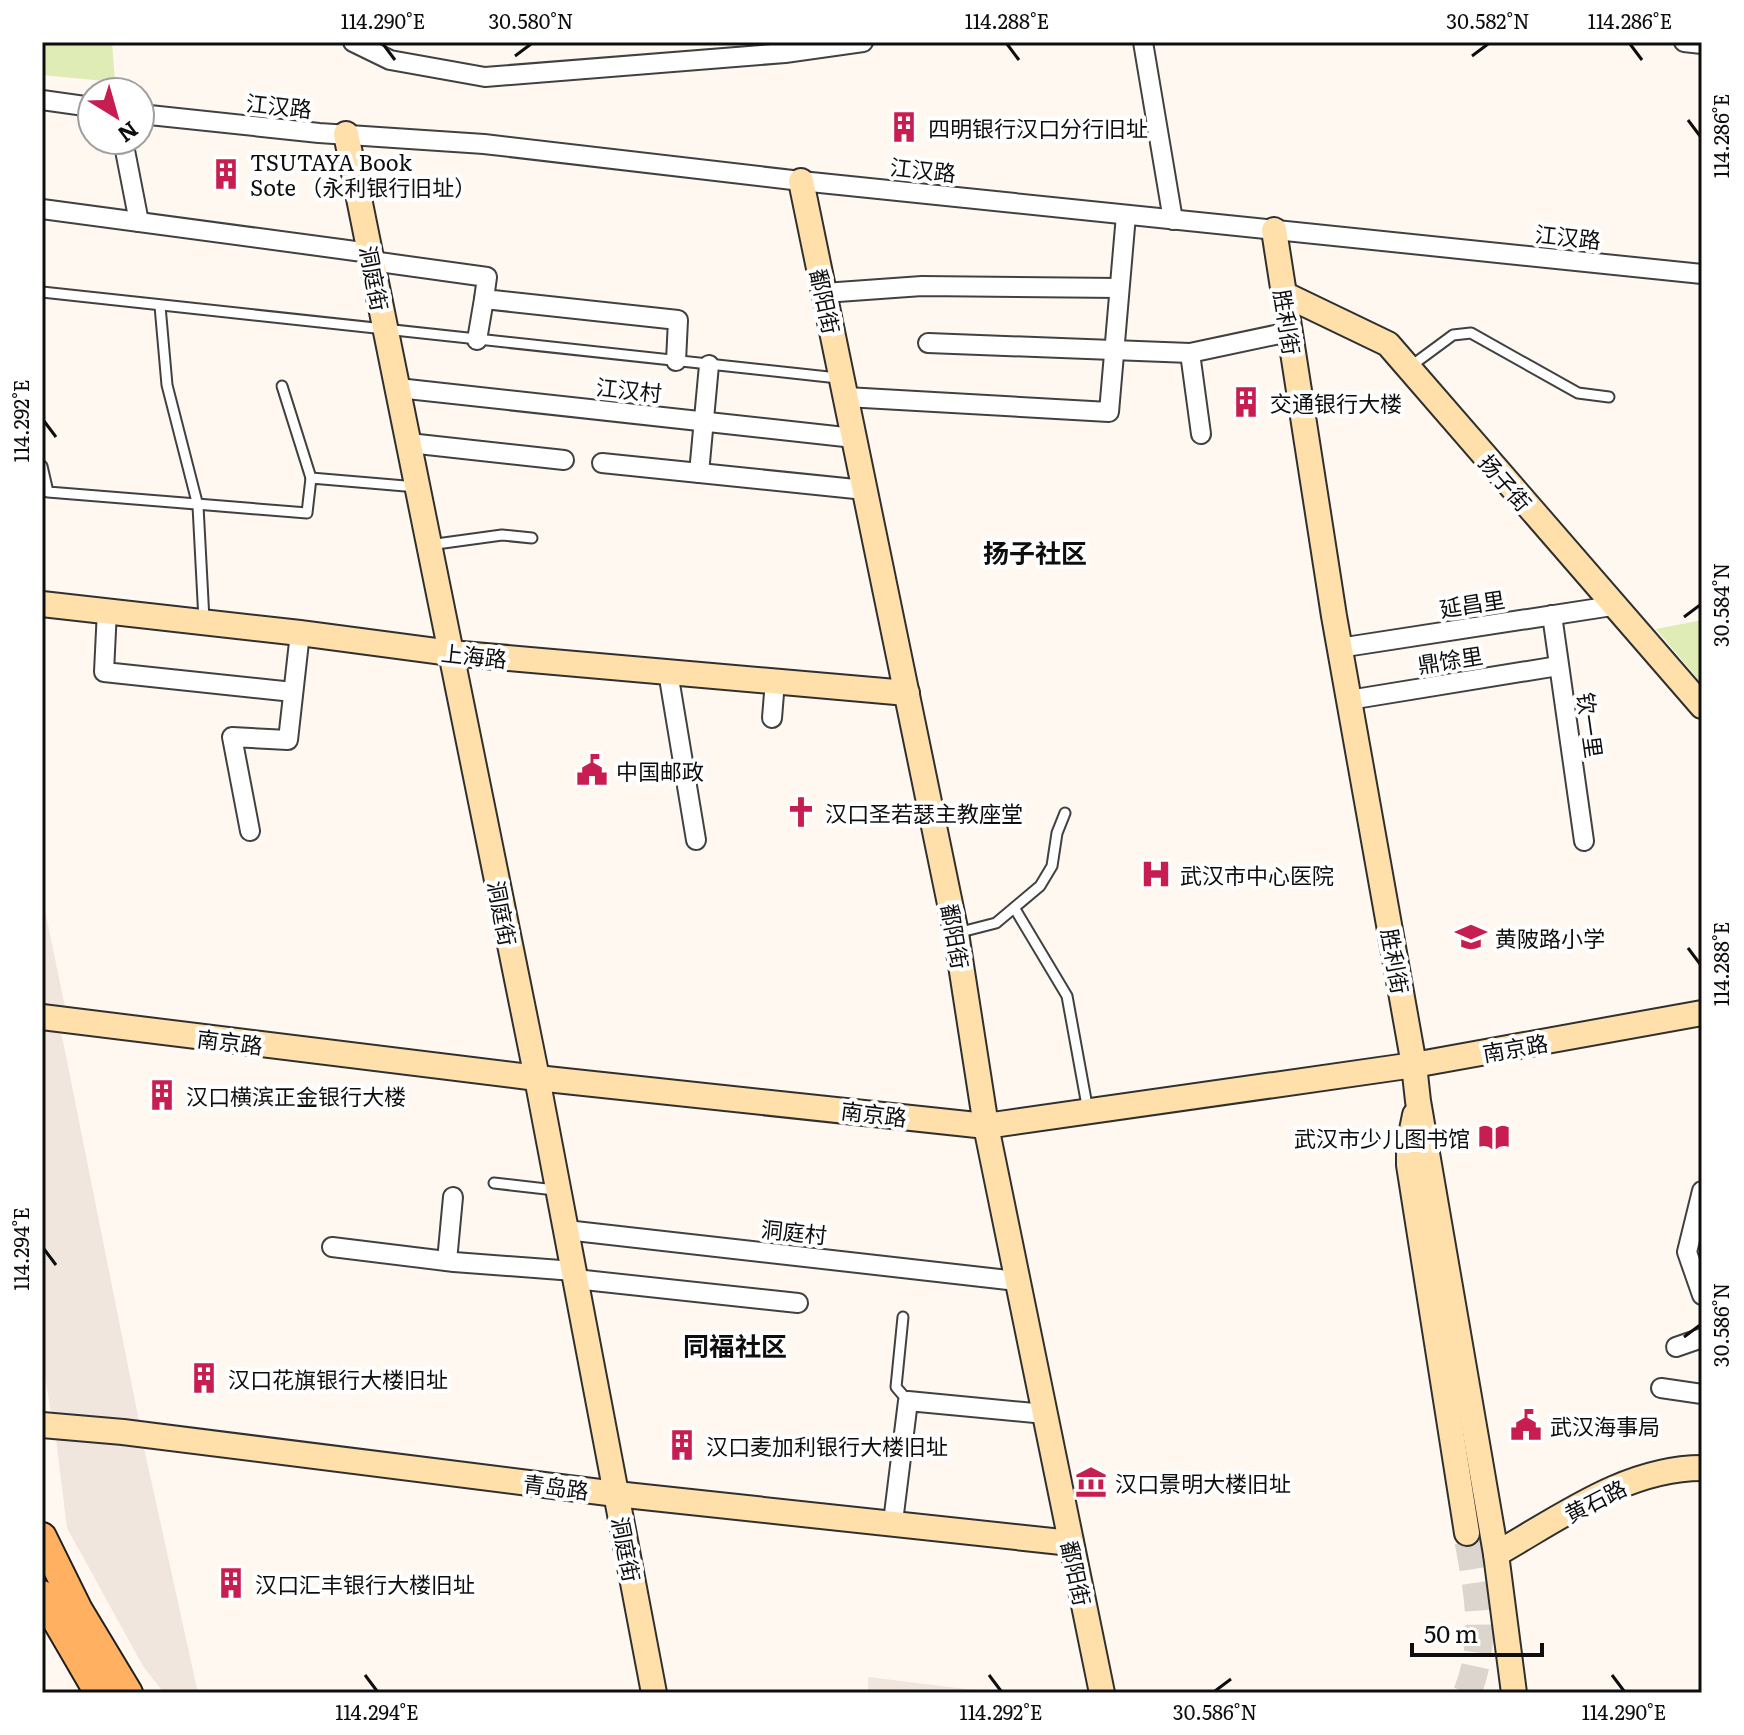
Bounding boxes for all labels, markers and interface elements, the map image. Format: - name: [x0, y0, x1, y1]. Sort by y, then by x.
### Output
- text: 114.290°E: [341, 5, 425, 35]
- text: 30.580°N: [488, 5, 574, 35]
- text: 114.288°E: [965, 5, 1049, 35]
- text: 30.582°N: [1446, 5, 1530, 35]
- text: 114.286°E: [1588, 5, 1672, 35]
- north arrow: [76, 76, 156, 156]
- street label: 江汉路: [244, 85, 314, 125]
- text: 114.286°E: [1705, 94, 1735, 178]
- building icon: 四明银行汉口分行旧址: [887, 110, 921, 144]
- place label: 四明银行汉口分行旧址: [928, 111, 1148, 144]
- text: N: [112, 114, 146, 152]
- place label: TSUTAYA Book Sote （永利银行旧址）: [250, 145, 476, 203]
- street label: 江汉路: [888, 149, 958, 189]
- building icon: TSUTAYA Book Sote （永利银行旧址）: [209, 157, 243, 191]
- street label: 江汉路: [1533, 216, 1603, 256]
- street label: 洞庭街: [353, 242, 397, 314]
- street label: 鄱阳街: [803, 265, 849, 337]
- street label: 胜利街: [1267, 287, 1309, 357]
- street label: 江汉村: [594, 369, 664, 409]
- text: 114.292°E: [5, 380, 35, 462]
- building icon: 交通银行大楼: [1229, 385, 1263, 419]
- place label: 交通银行大楼: [1270, 386, 1402, 419]
- street label: 扬子街: [1472, 446, 1540, 518]
- district label: 扬子社区: [983, 532, 1087, 571]
- text: 30.584°N: [1705, 563, 1735, 647]
- street label: 延昌里: [1437, 582, 1507, 624]
- street label: 上海路: [439, 635, 509, 675]
- street label: 鼎馀里: [1415, 638, 1485, 680]
- street label: 钦一里: [1570, 690, 1612, 760]
- public building icon: 中国邮政: [575, 753, 609, 787]
- place label: 中国邮政: [616, 754, 704, 787]
- church icon: 汉口圣若瑟主教座堂: [784, 795, 818, 829]
- place label: 汉口圣若瑟主教座堂: [825, 796, 1023, 829]
- hospital icon: 武汉市中心医院: [1139, 857, 1173, 891]
- place label: 武汉市中心医院: [1180, 858, 1334, 891]
- street label: 洞庭街: [481, 877, 525, 949]
- street label: 鄱阳街: [934, 901, 978, 971]
- school or university icon: 黄陂路小学: [1454, 920, 1488, 954]
- place label: 黄陂路小学: [1495, 921, 1605, 954]
- text: 114.288°E: [1705, 922, 1735, 1006]
- street label: 胜利街: [1374, 926, 1418, 996]
- street label: 南京路: [195, 1021, 265, 1061]
- street label: 南京路: [1480, 1025, 1550, 1069]
- building icon: 汉口横滨正金银行大楼: [145, 1078, 179, 1112]
- place label: 汉口横滨正金银行大楼: [186, 1079, 406, 1112]
- street label: 南京路: [839, 1093, 909, 1133]
- library icon: 武汉市少儿图书馆: [1477, 1120, 1511, 1154]
- place label: 武汉市少儿图书馆: [1294, 1121, 1470, 1154]
- text: 114.294°E: [5, 1207, 35, 1291]
- street label: 洞庭村: [759, 1211, 829, 1251]
- text: 30.586°N: [1705, 1283, 1735, 1367]
- district label: 同福社区: [683, 1325, 787, 1364]
- building icon: 汉口花旗银行大楼旧址: [187, 1361, 221, 1395]
- place label: 汉口花旗银行大楼旧址: [228, 1362, 448, 1395]
- public building icon: 武汉海事局: [1509, 1408, 1543, 1442]
- place label: 武汉海事局: [1550, 1409, 1660, 1442]
- building icon: 汉口麦加利银行大楼旧址: [665, 1428, 699, 1462]
- place label: 汉口麦加利银行大楼旧址: [706, 1429, 948, 1462]
- museum icon: 汉口景明大楼旧址: [1074, 1465, 1108, 1499]
- street label: 青岛路: [521, 1466, 591, 1506]
- place label: 汉口景明大楼旧址: [1115, 1466, 1291, 1499]
- street label: 黄石路: [1558, 1470, 1632, 1530]
- street label: 洞庭街: [605, 1513, 649, 1585]
- street label: 鄱阳街: [1054, 1537, 1100, 1609]
- building icon: 汉口汇丰银行大楼旧址: [214, 1566, 248, 1600]
- place label: 汉口汇丰银行大楼旧址: [255, 1567, 475, 1600]
- scale bar: [1412, 1607, 1542, 1657]
- text: 50 m: [1424, 1615, 1478, 1650]
- text: 114.294°E: [335, 1696, 419, 1726]
- text: 114.292°E: [960, 1696, 1042, 1726]
- text: 30.586°N: [1173, 1696, 1257, 1726]
- text: 114.290°E: [1582, 1696, 1666, 1726]

